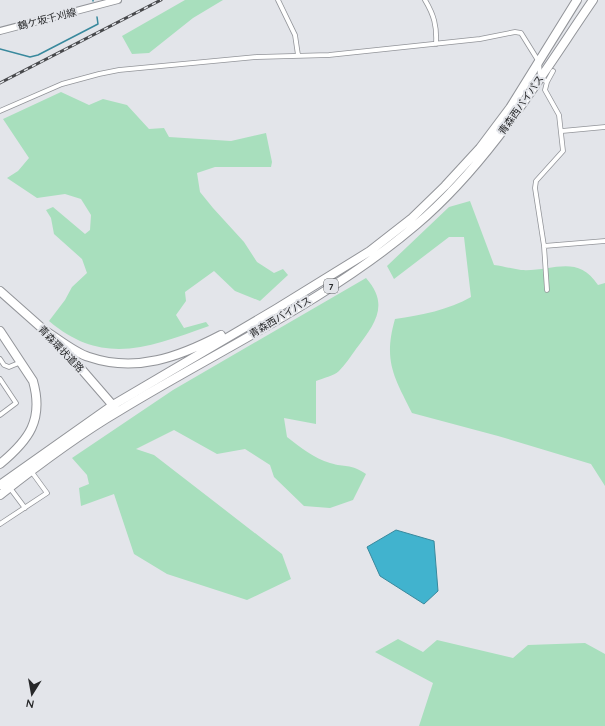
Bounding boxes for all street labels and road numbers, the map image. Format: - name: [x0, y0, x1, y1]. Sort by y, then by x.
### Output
- street label: 鶴ケ坂千刈線: [16, 5, 78, 33]
- street label: 青森西バイパス: [496, 73, 546, 137]
- road number: 7: [324, 279, 338, 293]
- street label: 青森西バイパス: [247, 293, 313, 341]
- street label: 青森環状道路: [35, 323, 87, 375]

